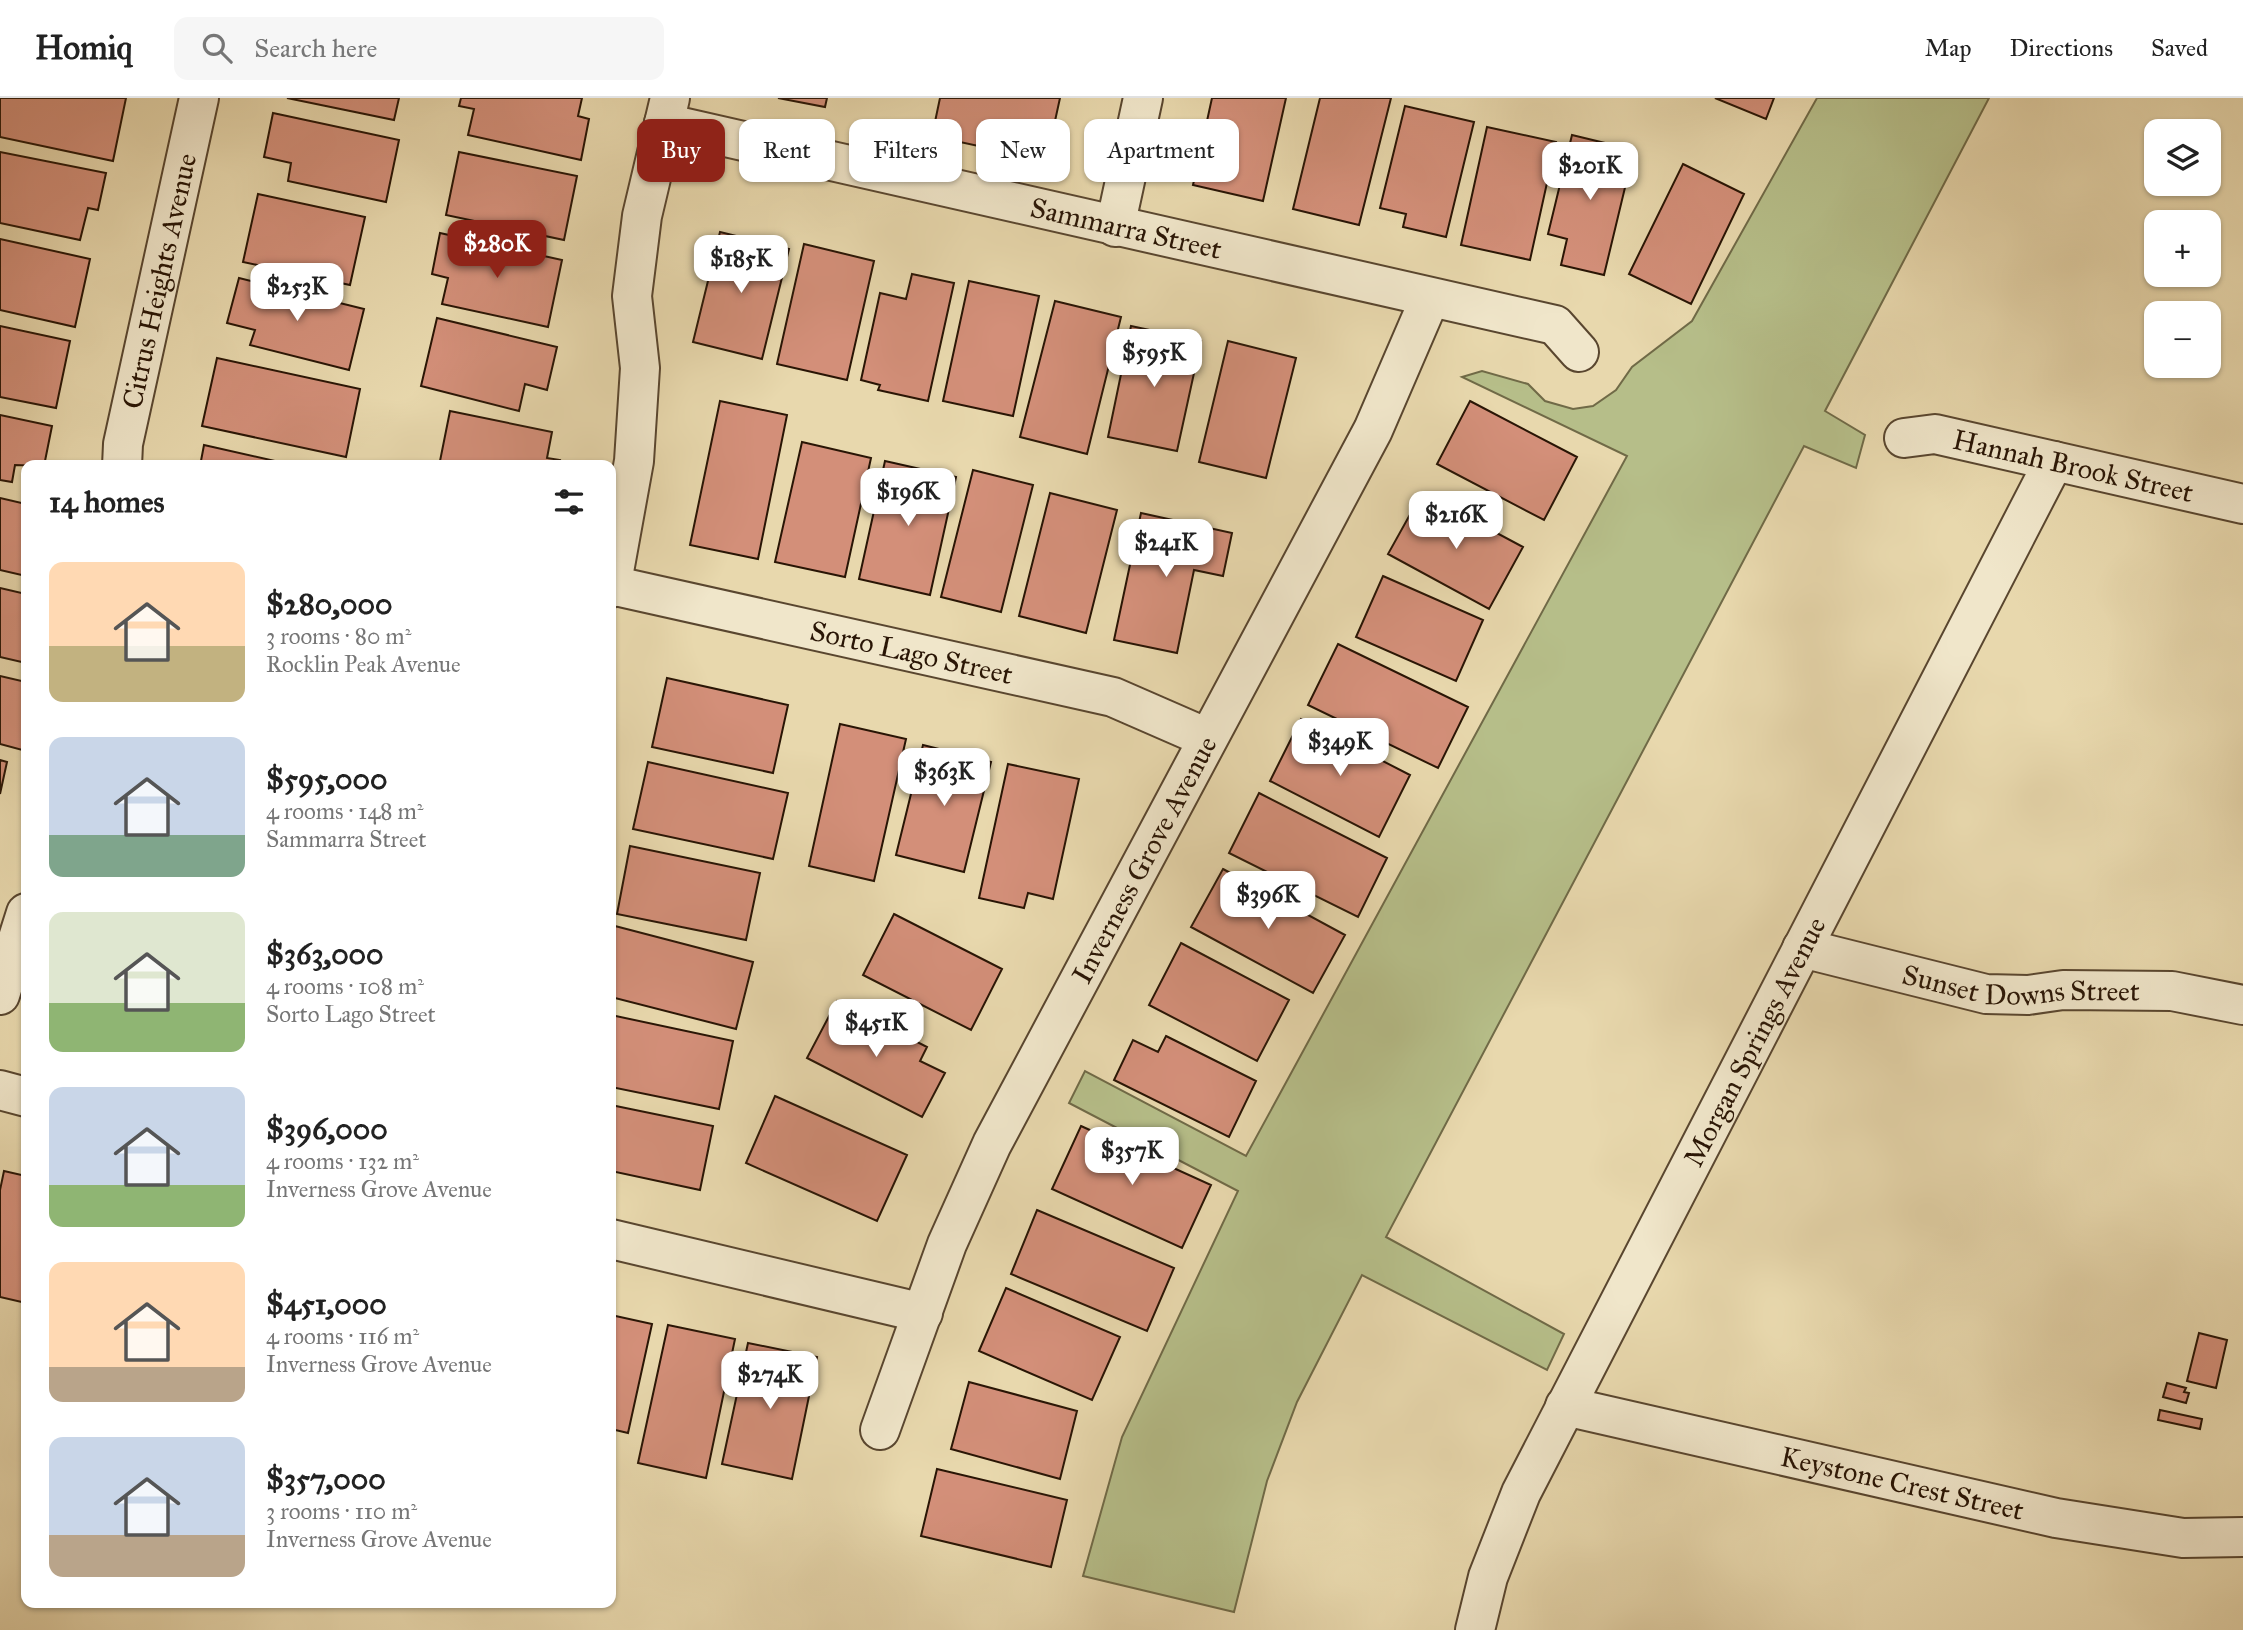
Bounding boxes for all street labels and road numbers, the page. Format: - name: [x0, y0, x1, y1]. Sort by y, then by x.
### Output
- street label: Citrus Heights Avenue: [114, 150, 204, 412]
- street label: Sammarra Street: [1027, 190, 1225, 267]
- street label: Hannah Brook Street: [1949, 422, 2197, 510]
- street label: Sorto Lago Street: [807, 613, 1016, 692]
- street label: Inverness Grove Avenue: [1064, 730, 1225, 989]
- street label: Morgan Springs Avenue: [1676, 911, 1834, 1172]
- street label: Sunset Downs Street: [1899, 957, 2140, 1014]
- street label: Keystone Crest Street: [1777, 1439, 2027, 1528]

